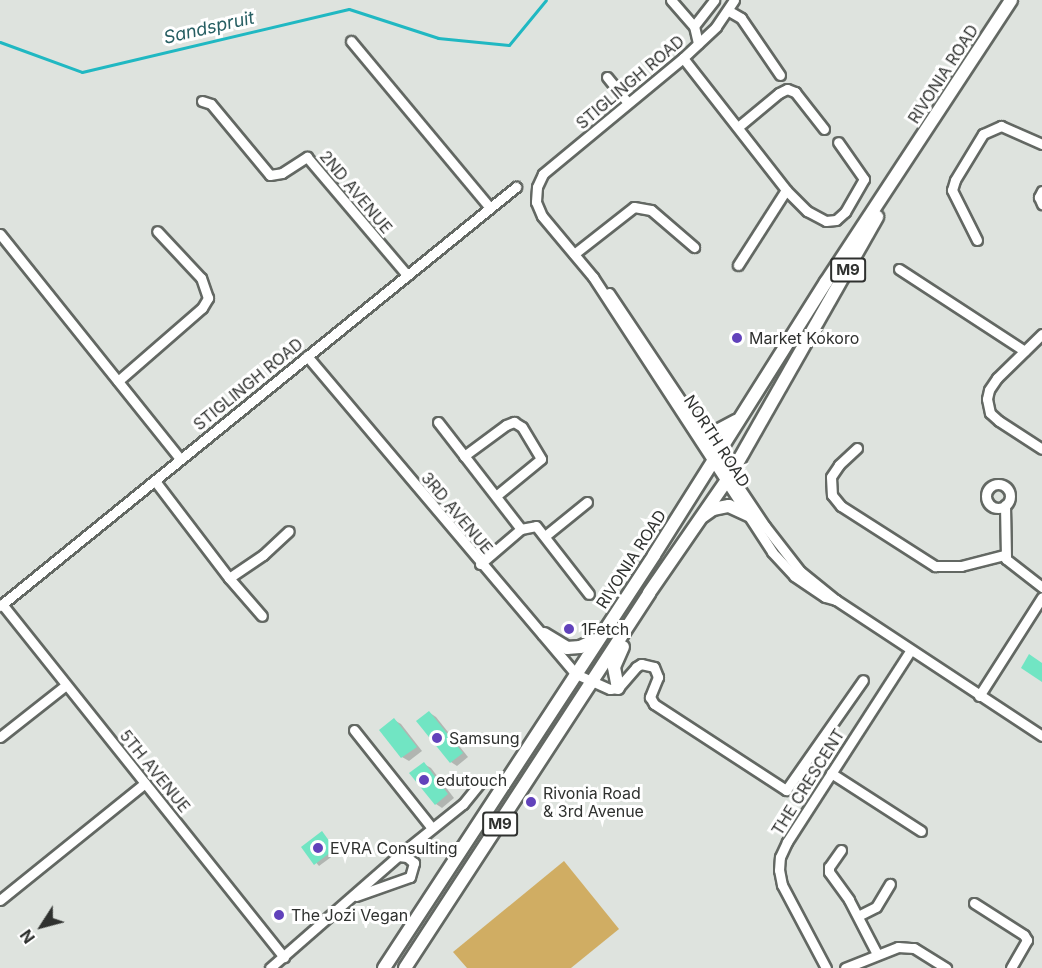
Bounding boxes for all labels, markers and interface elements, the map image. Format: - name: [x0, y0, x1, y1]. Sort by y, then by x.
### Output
- water label: Sandspruit: [162, 7, 256, 49]
- street label: RIVONIA ROAD: [904, 21, 982, 127]
- street label: STIGLINGH ROAD: [572, 31, 688, 133]
- street label: 2ND AVENUE: [316, 147, 396, 237]
- road number: M9: [830, 258, 866, 282]
- place label: Market Kokoro: [749, 328, 859, 348]
- marker: Market Kokoro: [730, 331, 744, 345]
- street label: STIGLINGH ROAD: [189, 334, 307, 434]
- street label: NORTH ROAD: [680, 391, 754, 491]
- street label: 3RD AVENUE: [417, 468, 497, 558]
- street label: RIVONIA ROAD: [592, 506, 670, 612]
- place label: 1Fetch: [581, 619, 629, 639]
- marker: 1Fetch: [562, 622, 576, 636]
- street label: THE CRESCENT: [768, 725, 848, 839]
- street label: 5TH AVENUE: [116, 726, 194, 816]
- place label: Samsung: [449, 728, 519, 748]
- marker: Samsung: [430, 731, 444, 745]
- place label: edutouch: [436, 770, 507, 790]
- marker: edutouch: [417, 773, 431, 787]
- place label: Rivonia Road & 3rd Avenue: [543, 783, 644, 821]
- marker: Rivonia Road & 3rd Avenue: [524, 795, 538, 809]
- road number: M9: [482, 812, 518, 836]
- place label: EVRA Consulting: [330, 838, 458, 858]
- marker: EVRA Consulting: [311, 841, 325, 855]
- north arrow: [12, 896, 72, 956]
- place label: The Jozi Vegan: [291, 905, 408, 925]
- marker: The Jozi Vegan: [272, 908, 286, 922]
- text: N: [16, 926, 39, 947]

